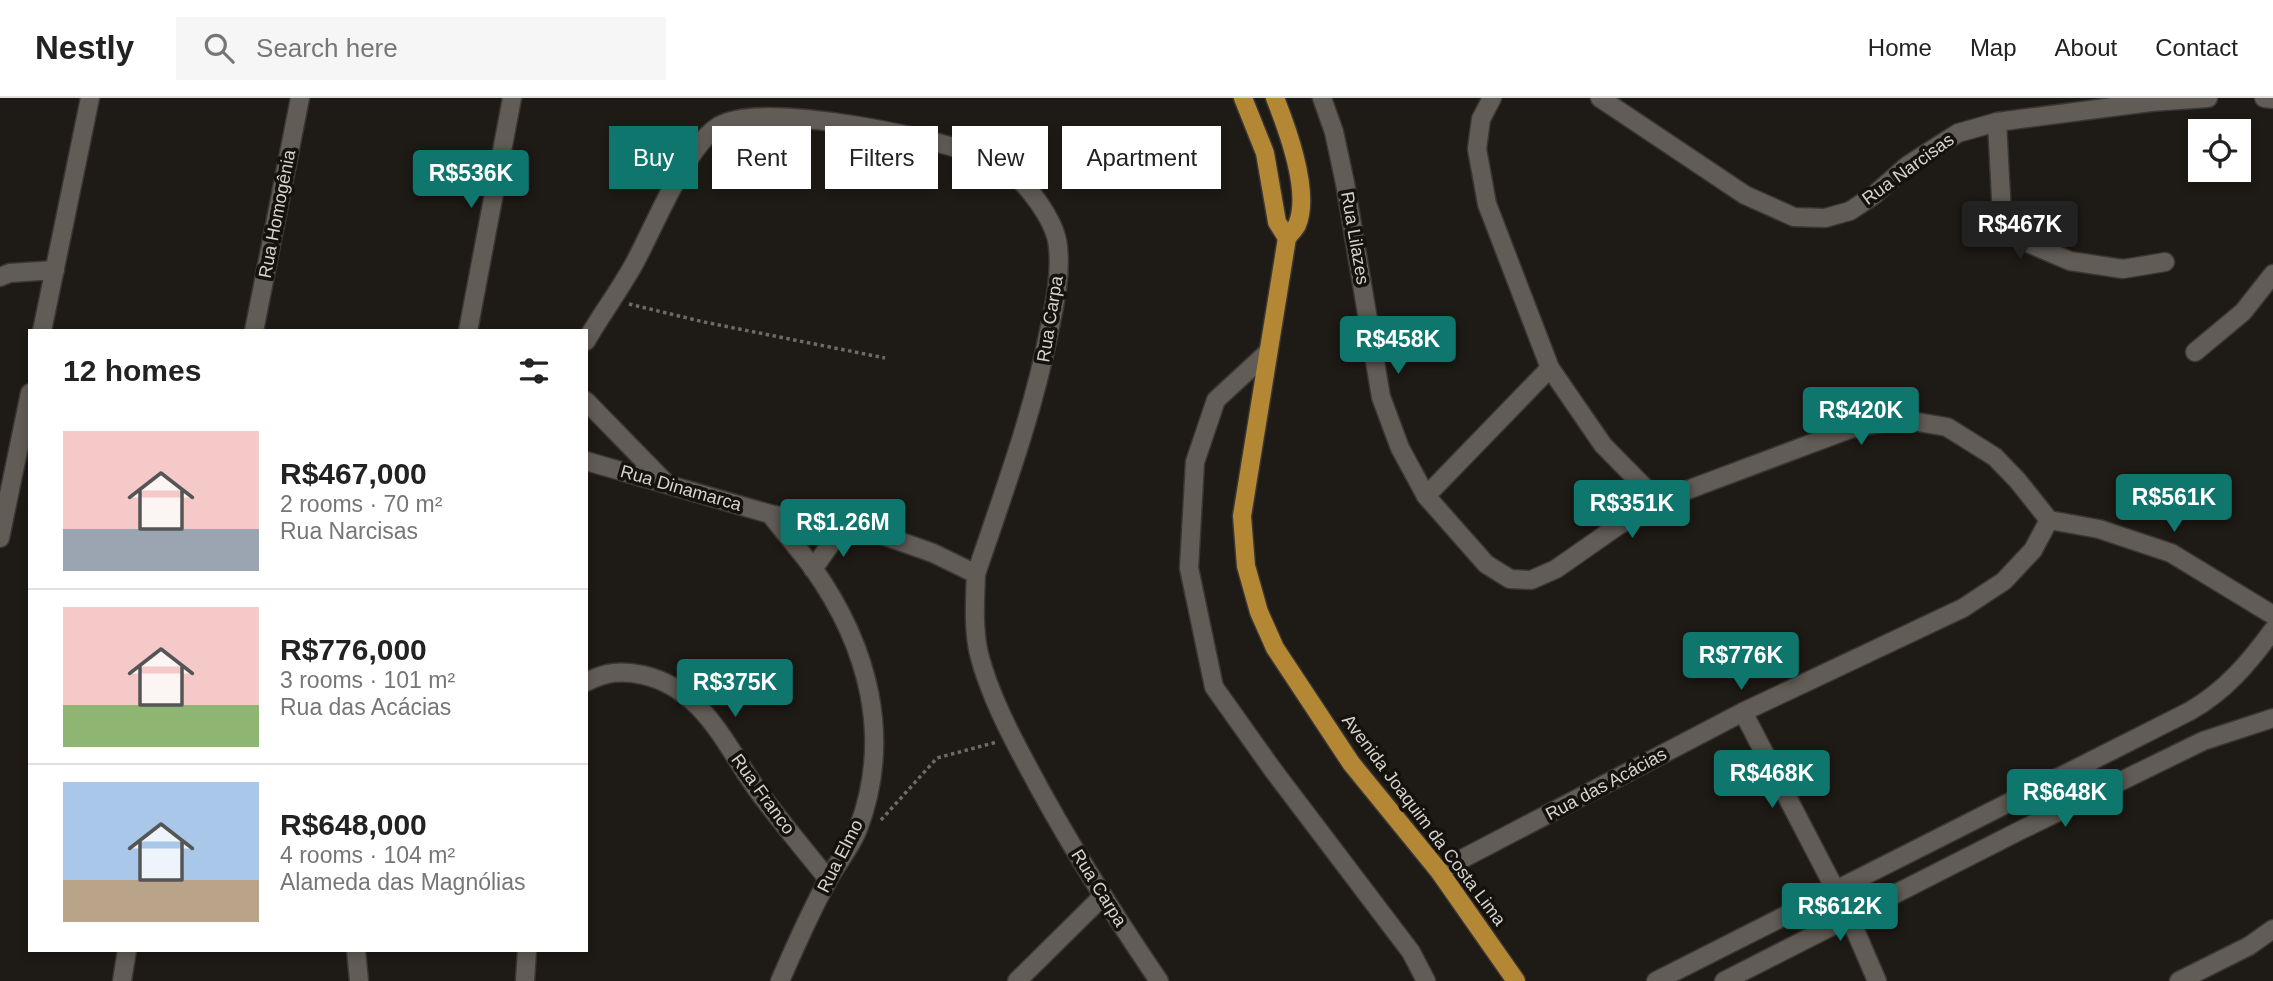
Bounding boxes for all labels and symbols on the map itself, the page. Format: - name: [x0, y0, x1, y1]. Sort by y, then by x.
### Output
- street label: Rua Narcisas: [1858, 129, 1958, 209]
- street label: Rua Homogênia: [255, 147, 299, 280]
- pin: R$536K: [414, 150, 528, 210]
- street label: Rua Lilazes: [1337, 190, 1373, 286]
- pin: R$467K: [1963, 202, 2077, 261]
- street label: Rua Carpa: [1033, 273, 1067, 364]
- pin: R$458K: [1341, 316, 1455, 376]
- pin: R$420K: [1804, 388, 1918, 447]
- street label: Rua Dinamarca: [618, 461, 745, 515]
- pin: R$561K: [2117, 474, 2231, 534]
- pin: R$351K: [1575, 480, 1689, 540]
- pin: R$1.26M: [778, 500, 908, 559]
- pin: R$776K: [1684, 632, 1798, 692]
- pin: R$375K: [678, 660, 792, 719]
- street label: Avenida Joaquim da Costa Lima: [1338, 711, 1510, 930]
- street label: Rua das Acácias: [1542, 744, 1670, 824]
- street label: Rua Franco: [727, 750, 799, 838]
- pin: R$468K: [1715, 750, 1829, 810]
- pin: R$648K: [2008, 770, 2122, 829]
- street label: Rua Elmo: [813, 816, 867, 896]
- street label: Rua Carpa: [1067, 846, 1131, 931]
- pin: R$612K: [1783, 884, 1897, 943]

